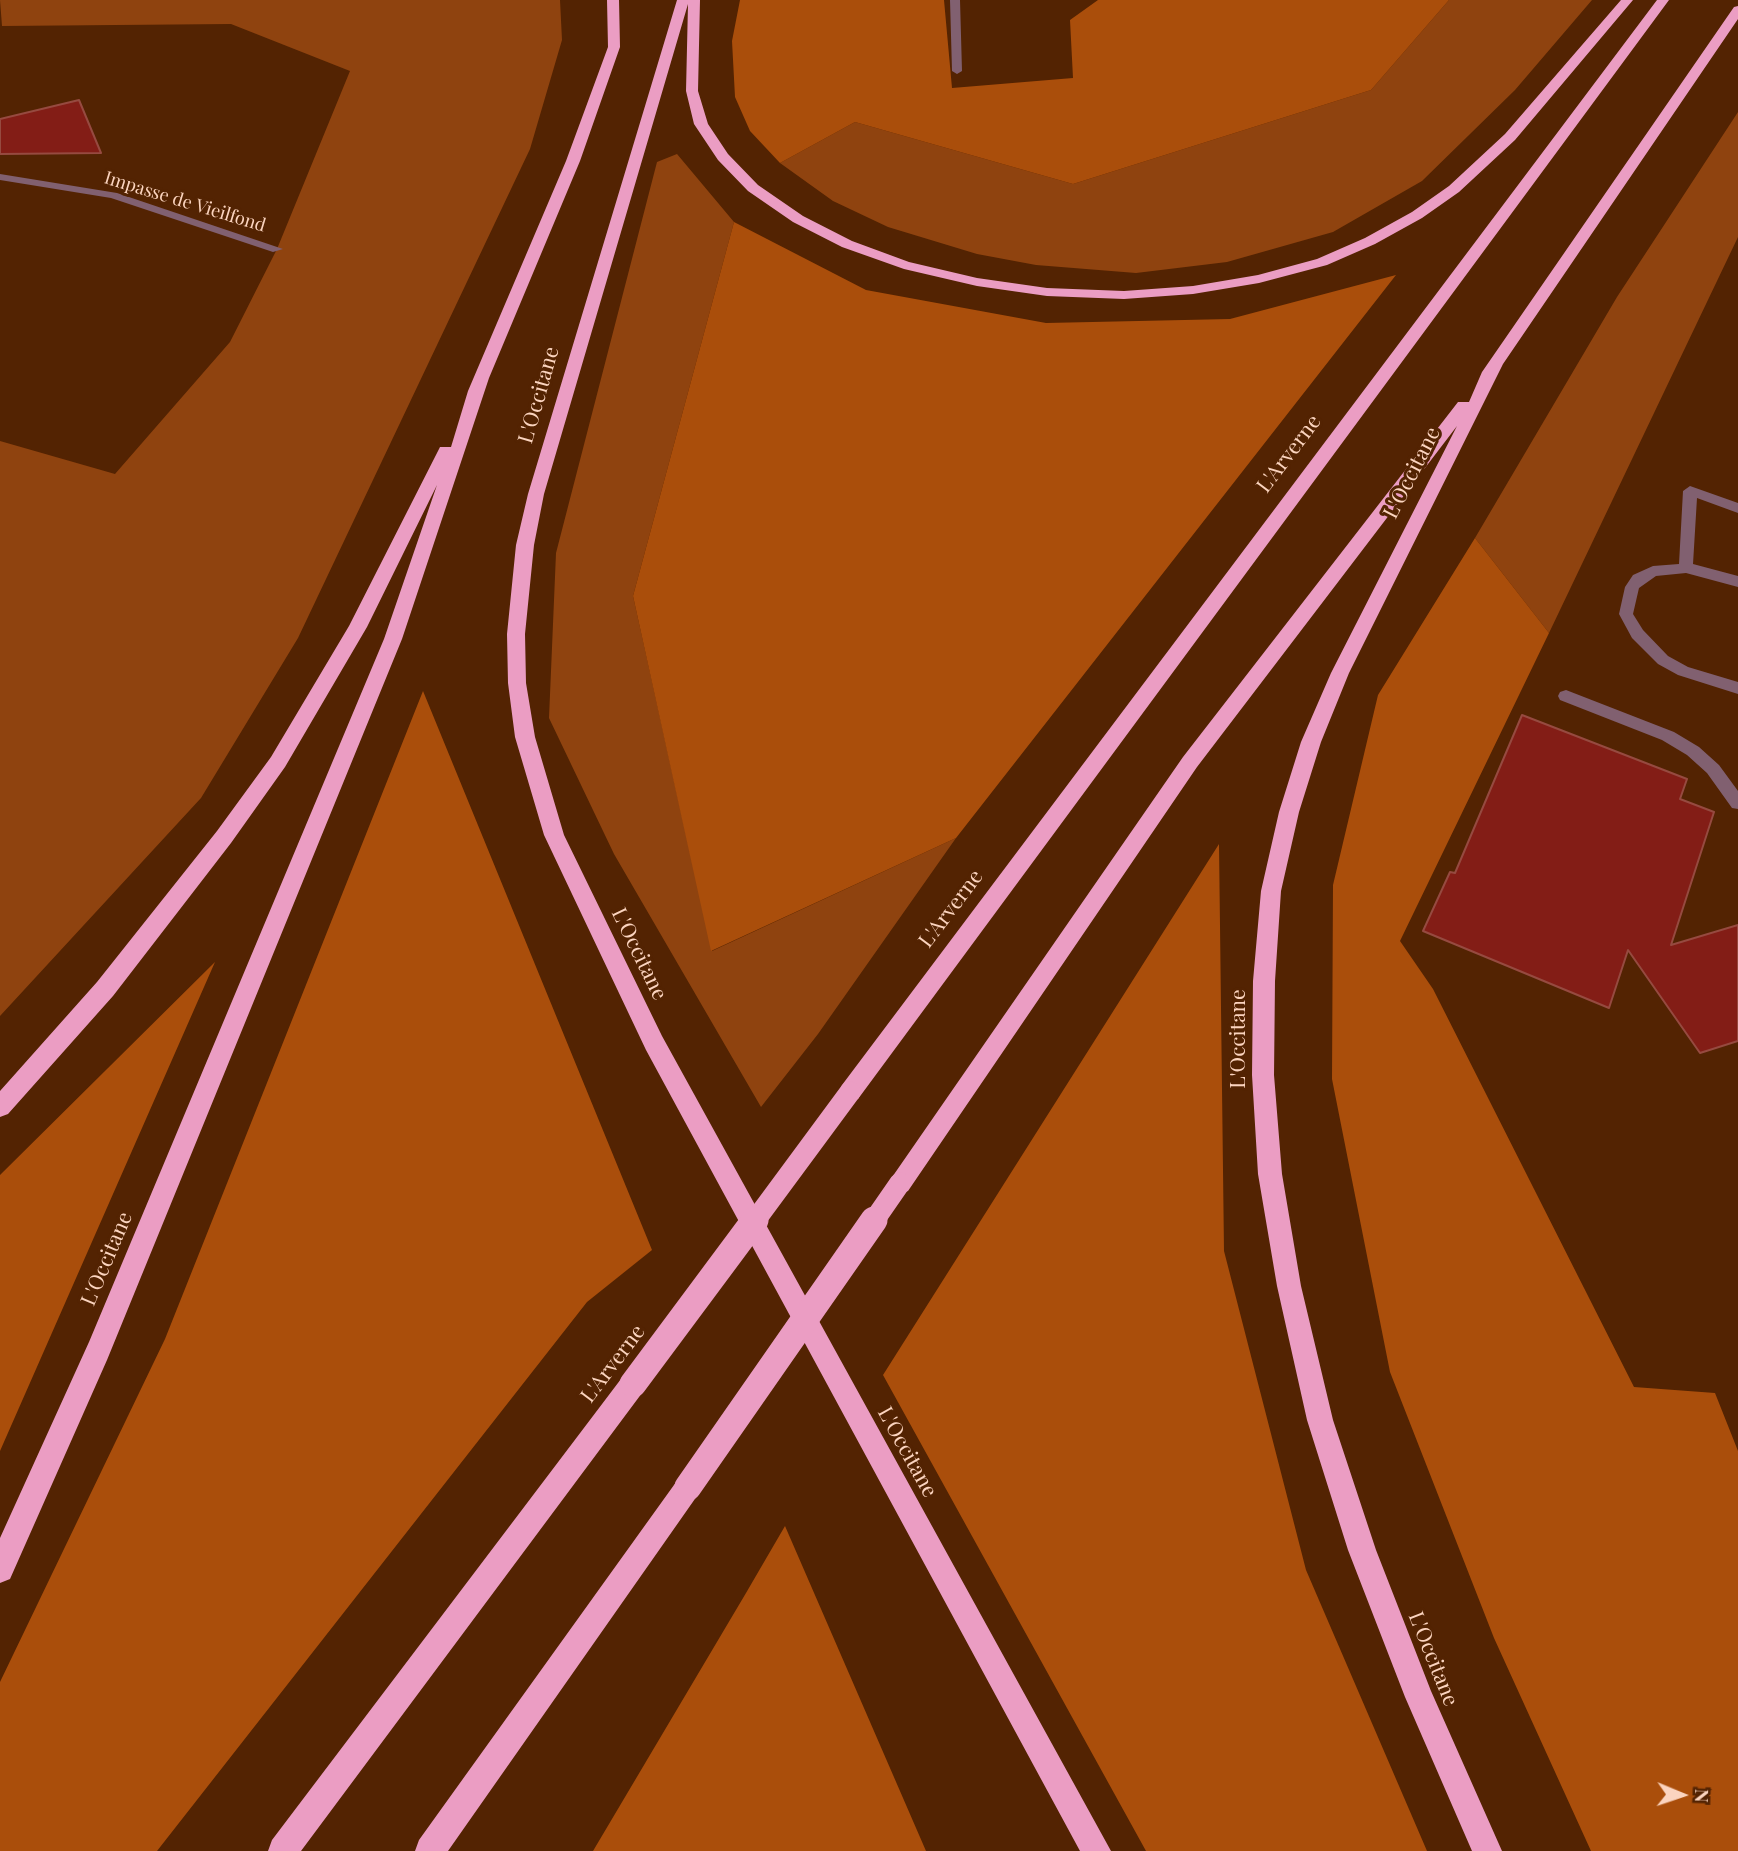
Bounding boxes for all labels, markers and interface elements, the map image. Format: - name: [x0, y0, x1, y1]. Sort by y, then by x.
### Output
- street label: Impasse de Vieilfond: [102, 167, 268, 237]
- street label: L'Occitane: [513, 344, 565, 446]
- street label: L'Arverne: [1252, 410, 1326, 498]
- street label: L'Occitane: [1378, 423, 1446, 523]
- street label: L'Arverne: [914, 865, 988, 953]
- street label: L'Occitane: [606, 904, 672, 1004]
- street label: L'Occitane: [1225, 989, 1251, 1089]
- street label: L'Occitane: [76, 1208, 138, 1310]
- street label: L'Arverne: [576, 1320, 650, 1408]
- street label: L'Occitane: [872, 1402, 942, 1502]
- street label: L'Occitane: [1403, 1608, 1463, 1710]
- north arrow: [1647, 1760, 1717, 1830]
- text: N: [1690, 1788, 1716, 1803]

